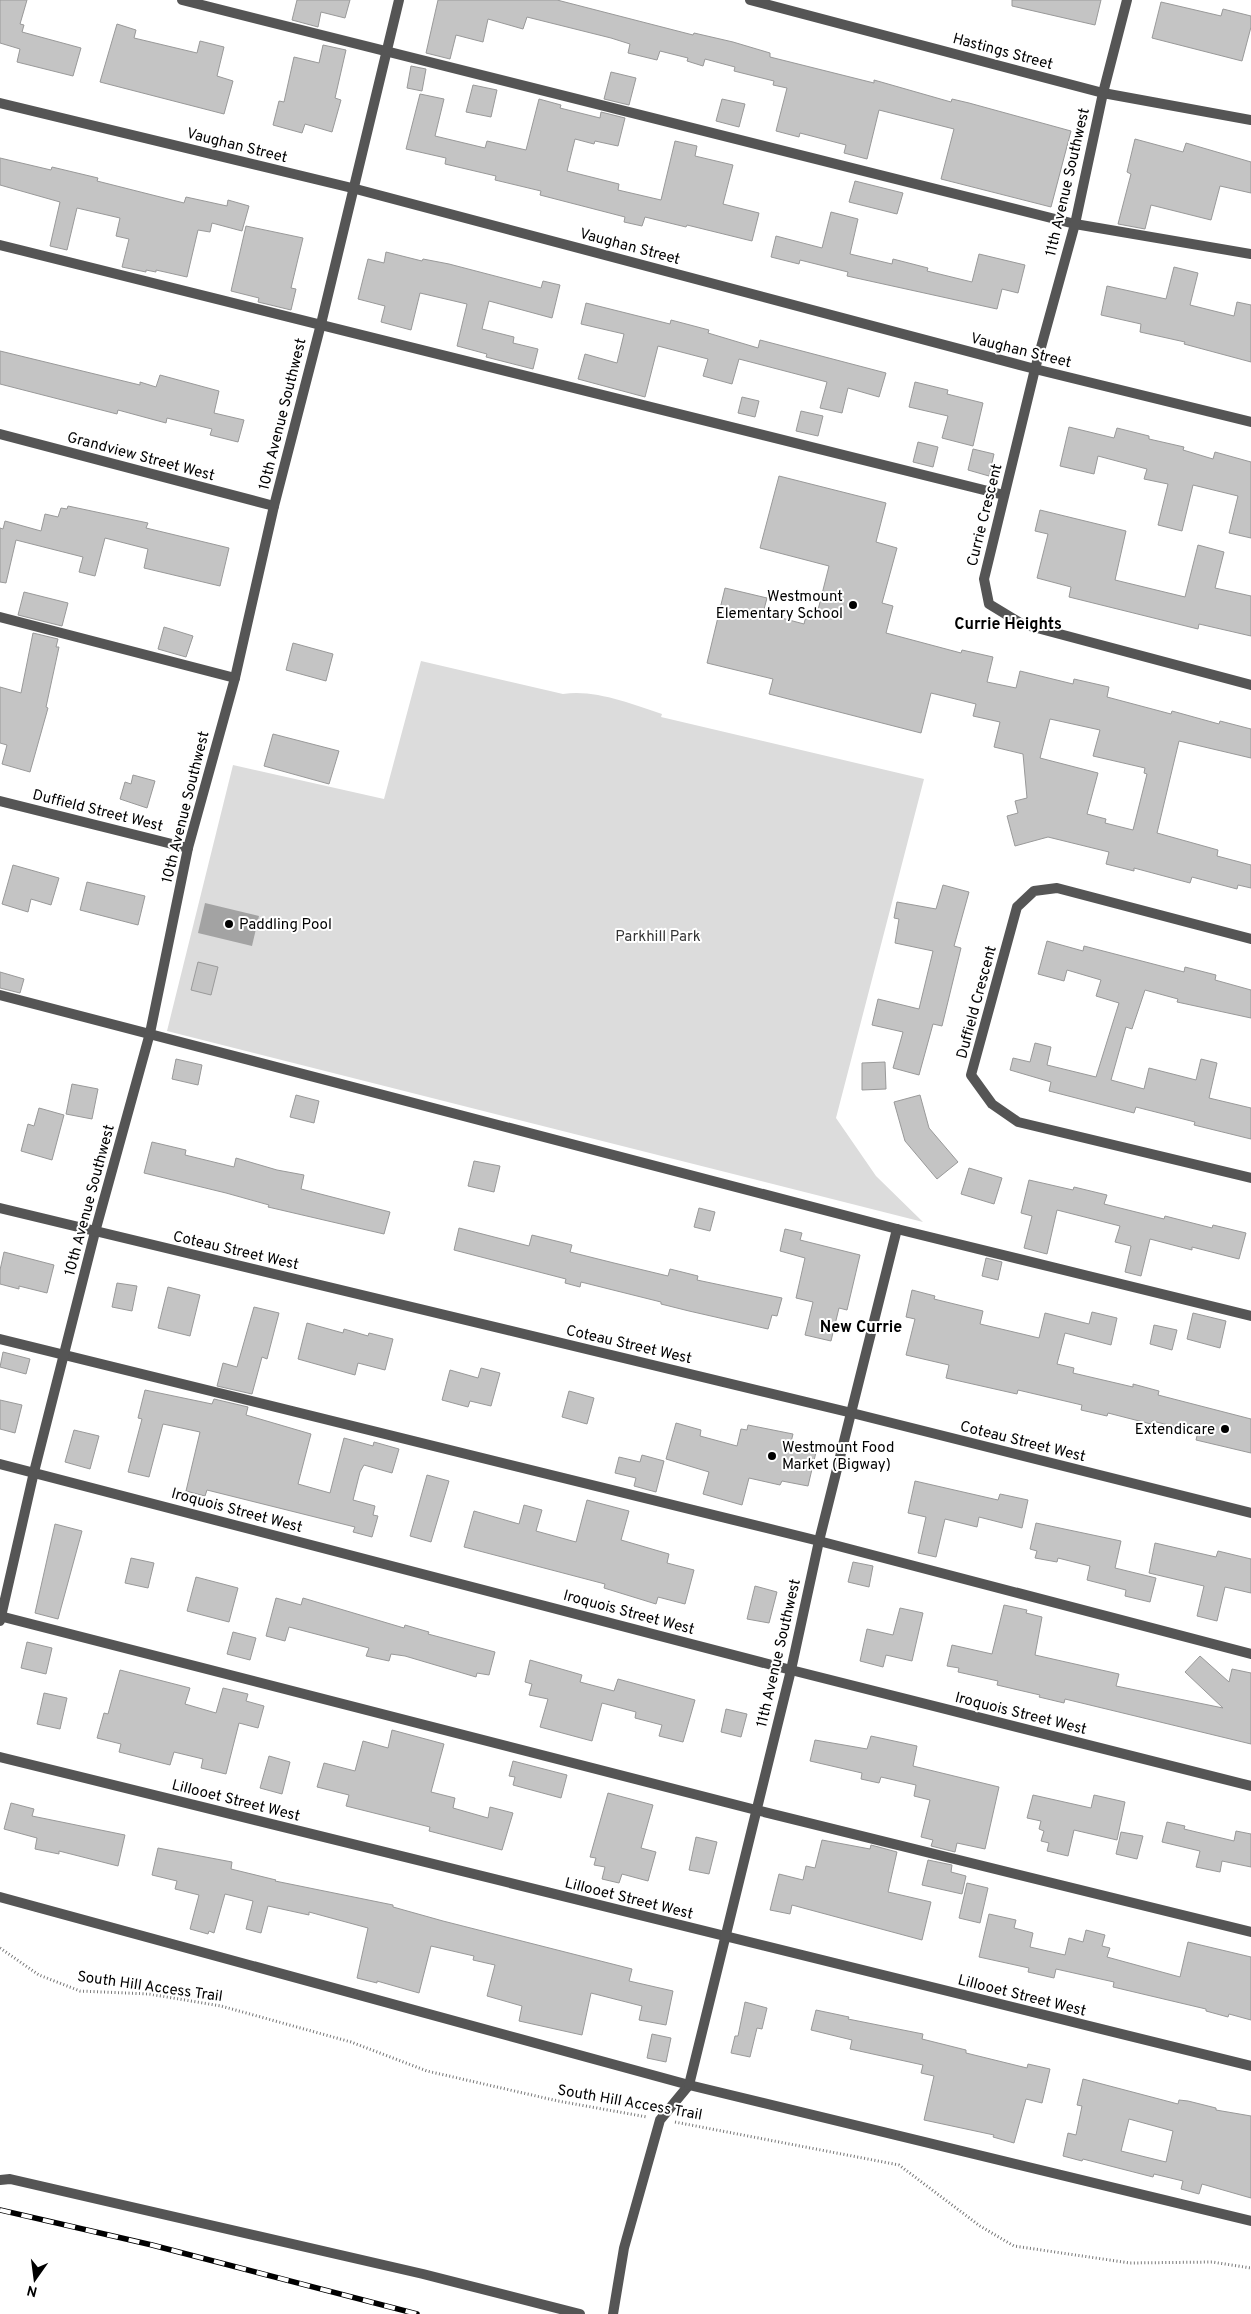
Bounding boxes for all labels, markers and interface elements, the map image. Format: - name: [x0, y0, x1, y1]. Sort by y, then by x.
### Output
- street label: Hastings Street: [950, 30, 1055, 75]
- street label: 11th Avenue Southwest: [1042, 106, 1095, 258]
- street label: Vaughan Street: [184, 125, 289, 168]
- street label: Vaughan Street: [577, 225, 682, 270]
- street label: Vaughan Street: [968, 330, 1073, 373]
- street label: 10th Avenue Southwest: [255, 336, 312, 492]
- street label: Grandview Street West: [65, 429, 216, 486]
- street label: Currie Crescent: [964, 462, 1007, 569]
- place label: Westmount Elementary School: [716, 588, 843, 624]
- marker: Westmount Elementary School: [847, 599, 859, 611]
- district label: Currie Heights: [954, 615, 1062, 635]
- street label: 10th Avenue Southwest: [158, 729, 215, 885]
- street label: Duffield Street West: [30, 786, 165, 837]
- place label: Paddling Pool: [239, 916, 332, 935]
- marker: Paddling Pool: [223, 918, 235, 930]
- park label: Parkhill Park: [615, 928, 701, 947]
- street label: Duffield Crescent: [953, 944, 1002, 1061]
- street label: 10th Avenue Southwest: [61, 1123, 120, 1278]
- street label: Coteau Street West: [171, 1228, 300, 1275]
- district label: New Currie: [820, 1318, 902, 1338]
- street label: Coteau Street West: [564, 1322, 693, 1369]
- street label: Coteau Street West: [958, 1418, 1087, 1467]
- place label: Extendicare: [1135, 1421, 1215, 1440]
- marker: Extendicare: [1219, 1423, 1231, 1435]
- place label: Westmount Food Market (Bigway): [782, 1439, 894, 1475]
- marker: Westmount Food Market (Bigway): [766, 1450, 778, 1462]
- street label: Iroquois Street West: [169, 1485, 304, 1538]
- street label: 11th Avenue Southwest: [753, 1577, 806, 1729]
- street label: Iroquois Street West: [561, 1587, 696, 1640]
- street label: Iroquois Street West: [953, 1689, 1089, 1740]
- street label: Lillooet Street West: [169, 1776, 302, 1827]
- street label: Lillooet Street West: [562, 1874, 695, 1925]
- street label: South Hill Access Trail: [76, 1968, 224, 2007]
- street label: Lillooet Street West: [955, 1971, 1088, 2022]
- street label: South Hill Access Trail: [556, 2081, 704, 2126]
- north arrow: [10, 2254, 60, 2304]
- text: N: [25, 2281, 39, 2300]

